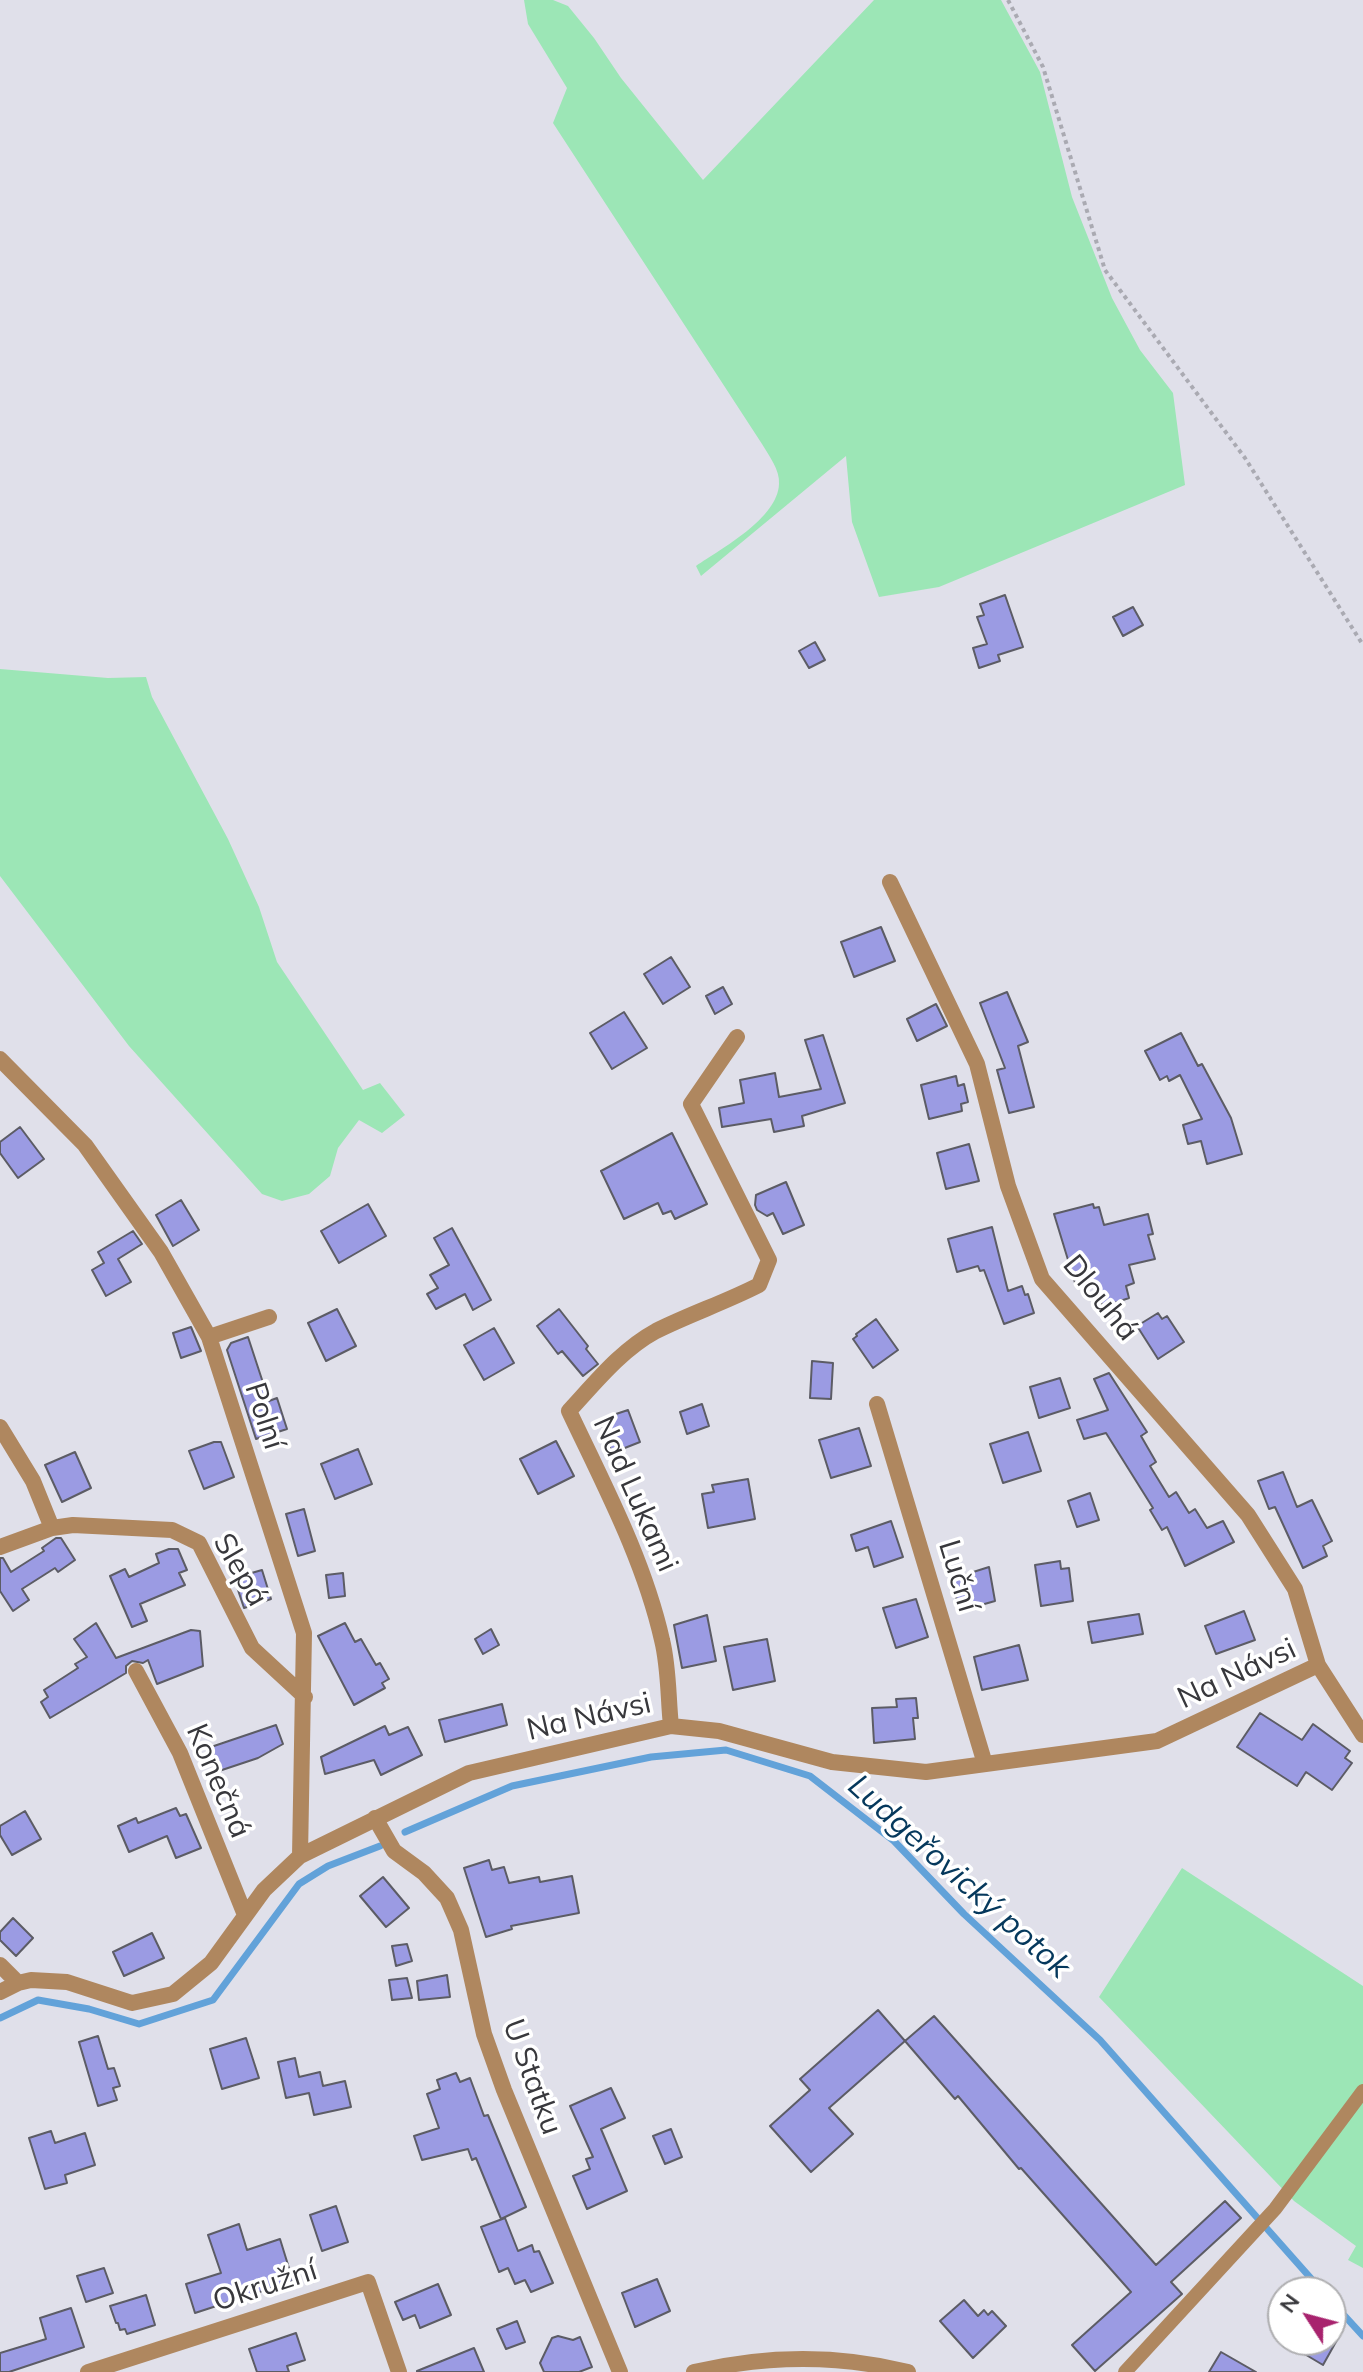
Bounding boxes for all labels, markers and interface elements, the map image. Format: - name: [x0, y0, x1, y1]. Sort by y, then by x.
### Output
- street label: Dlouhá: [1055, 1248, 1145, 1348]
- street label: Polní: [236, 1378, 292, 1454]
- street label: Nad Lukami: [585, 1411, 685, 1577]
- street label: Slepá: [205, 1527, 275, 1613]
- street label: Luční: [930, 1536, 986, 1616]
- street label: Na Návsi: [1172, 1631, 1302, 1717]
- street label: Na Návsi: [523, 1685, 655, 1749]
- street label: Konečná: [178, 1719, 258, 1843]
- water label: Ludgeřovický potok: [840, 1767, 1078, 1987]
- street label: U Statku: [495, 2014, 569, 2140]
- street label: Okružní: [209, 2252, 321, 2320]
- north arrow: [1267, 2276, 1347, 2356]
- text: N: [1273, 2288, 1305, 2318]

